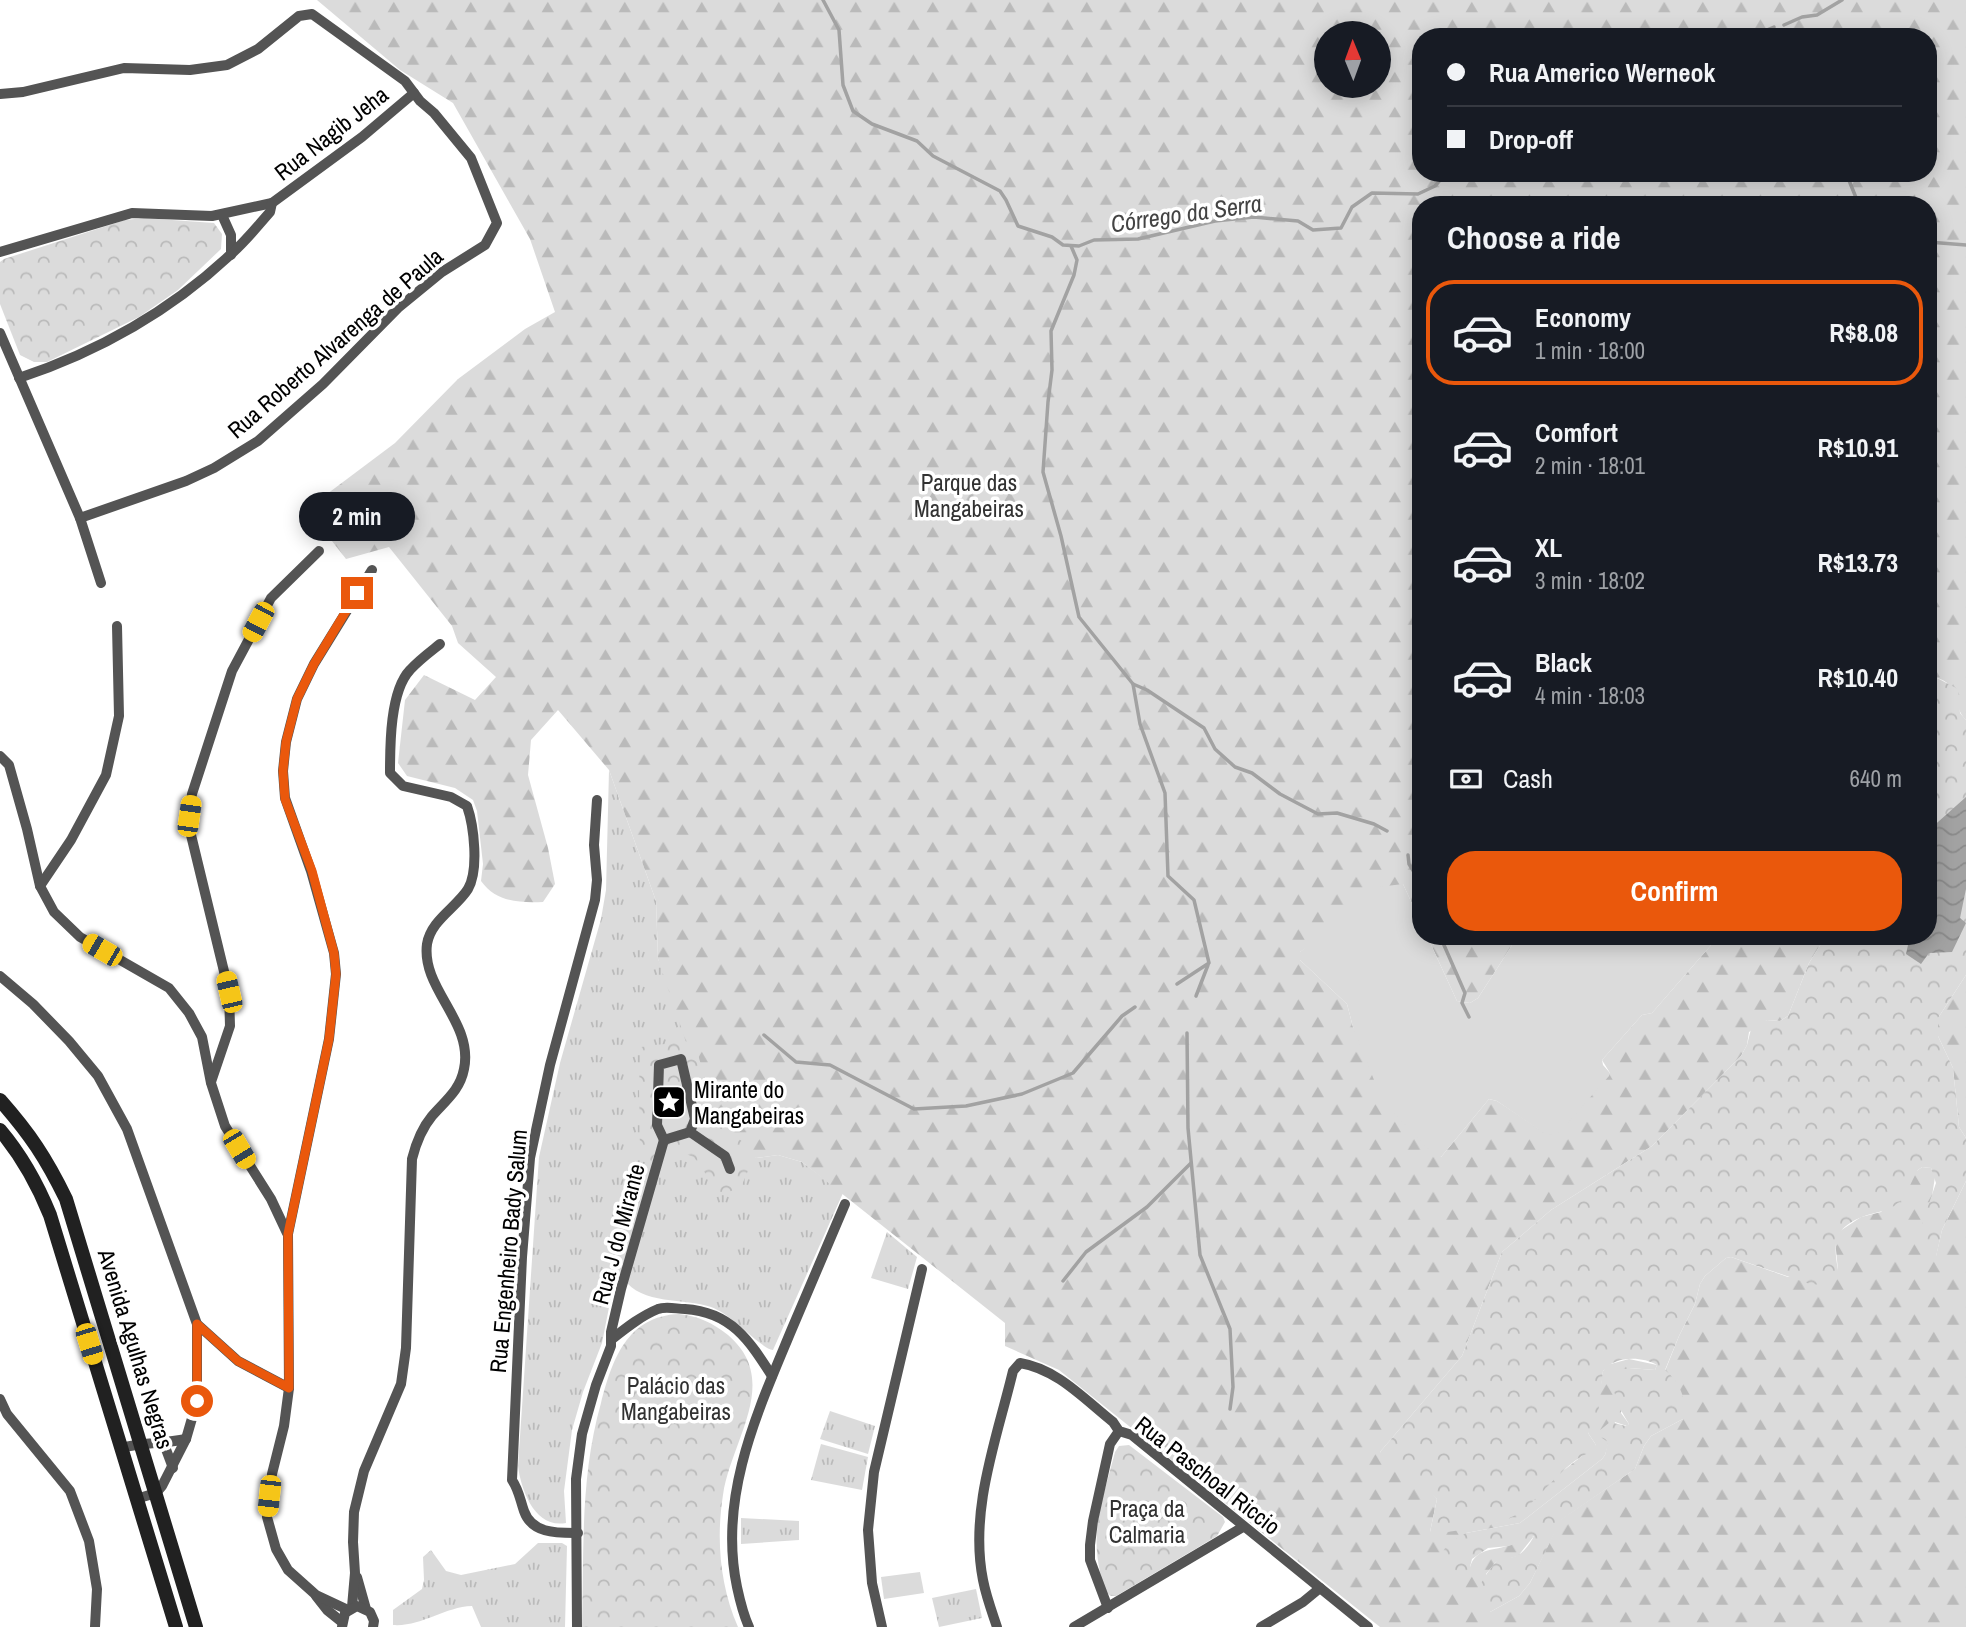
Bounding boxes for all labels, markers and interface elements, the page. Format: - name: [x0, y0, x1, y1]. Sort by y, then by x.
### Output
- north arrow: [1314, 21, 1391, 98]
- map controls: [1314, 21, 1391, 98]
- text: Rua Americo Werneok: [1489, 55, 1715, 90]
- street label: Rua Nagib Jeha: [268, 79, 395, 187]
- text: Drop-off: [1489, 122, 1573, 157]
- water label: Córrego da Serra: [1108, 187, 1264, 239]
- text: Choose a ride: [1447, 216, 1621, 259]
- street label: Rua Roberto Alvarenga de Paula: [221, 241, 450, 445]
- text: Economy: [1535, 300, 1631, 335]
- icon: car: [1451, 301, 1514, 364]
- text: R$8.08: [1829, 315, 1898, 350]
- text: 1 min · 18:00: [1535, 335, 1645, 366]
- text: Comfort: [1535, 415, 1618, 450]
- icon: car: [1451, 416, 1514, 479]
- text: R$10.91: [1817, 430, 1898, 465]
- text: 2 min · 18:01: [1535, 450, 1645, 481]
- park label: Parque das Mangabeiras: [914, 467, 1024, 524]
- callout: 2 min: [299, 491, 415, 540]
- text: 2 min: [332, 501, 382, 532]
- text: XL: [1535, 530, 1562, 565]
- icon: car: [1451, 531, 1514, 594]
- text: R$13.73: [1817, 545, 1898, 580]
- text: 3 min · 18:02: [1535, 565, 1645, 596]
- route end: [341, 577, 373, 609]
- car: [239, 599, 278, 645]
- text: Black: [1535, 645, 1592, 680]
- icon: car: [1451, 646, 1514, 709]
- text: R$10.40: [1817, 660, 1898, 695]
- text: 4 min · 18:03: [1535, 680, 1645, 711]
- icon: cash: [1447, 760, 1485, 798]
- text: Cash: [1503, 761, 1553, 796]
- text: 640 m: [1850, 763, 1902, 794]
- car: [176, 794, 203, 838]
- button: Confirm: [1447, 851, 1902, 931]
- car: [79, 930, 126, 970]
- car: [215, 969, 244, 1015]
- place label: Mirante do Mangabeiras: [694, 1074, 804, 1131]
- place icon: Mirante do Mangabeiras: [650, 1083, 688, 1121]
- car: [220, 1126, 259, 1172]
- street label: Rua Engenheiro Bady Salum: [482, 1128, 534, 1374]
- street label: Rua J do Mirante: [584, 1160, 652, 1308]
- street label: Avenida Agulhas Negras: [91, 1244, 181, 1453]
- car: [73, 1321, 106, 1367]
- park label: Palácio das Mangabeiras: [621, 1370, 731, 1427]
- route start: [181, 1385, 213, 1417]
- street label: Rua Paschoal Riccio: [1129, 1409, 1287, 1541]
- car: [257, 1474, 282, 1518]
- park label: Praça da Calmaria: [1109, 1493, 1186, 1550]

